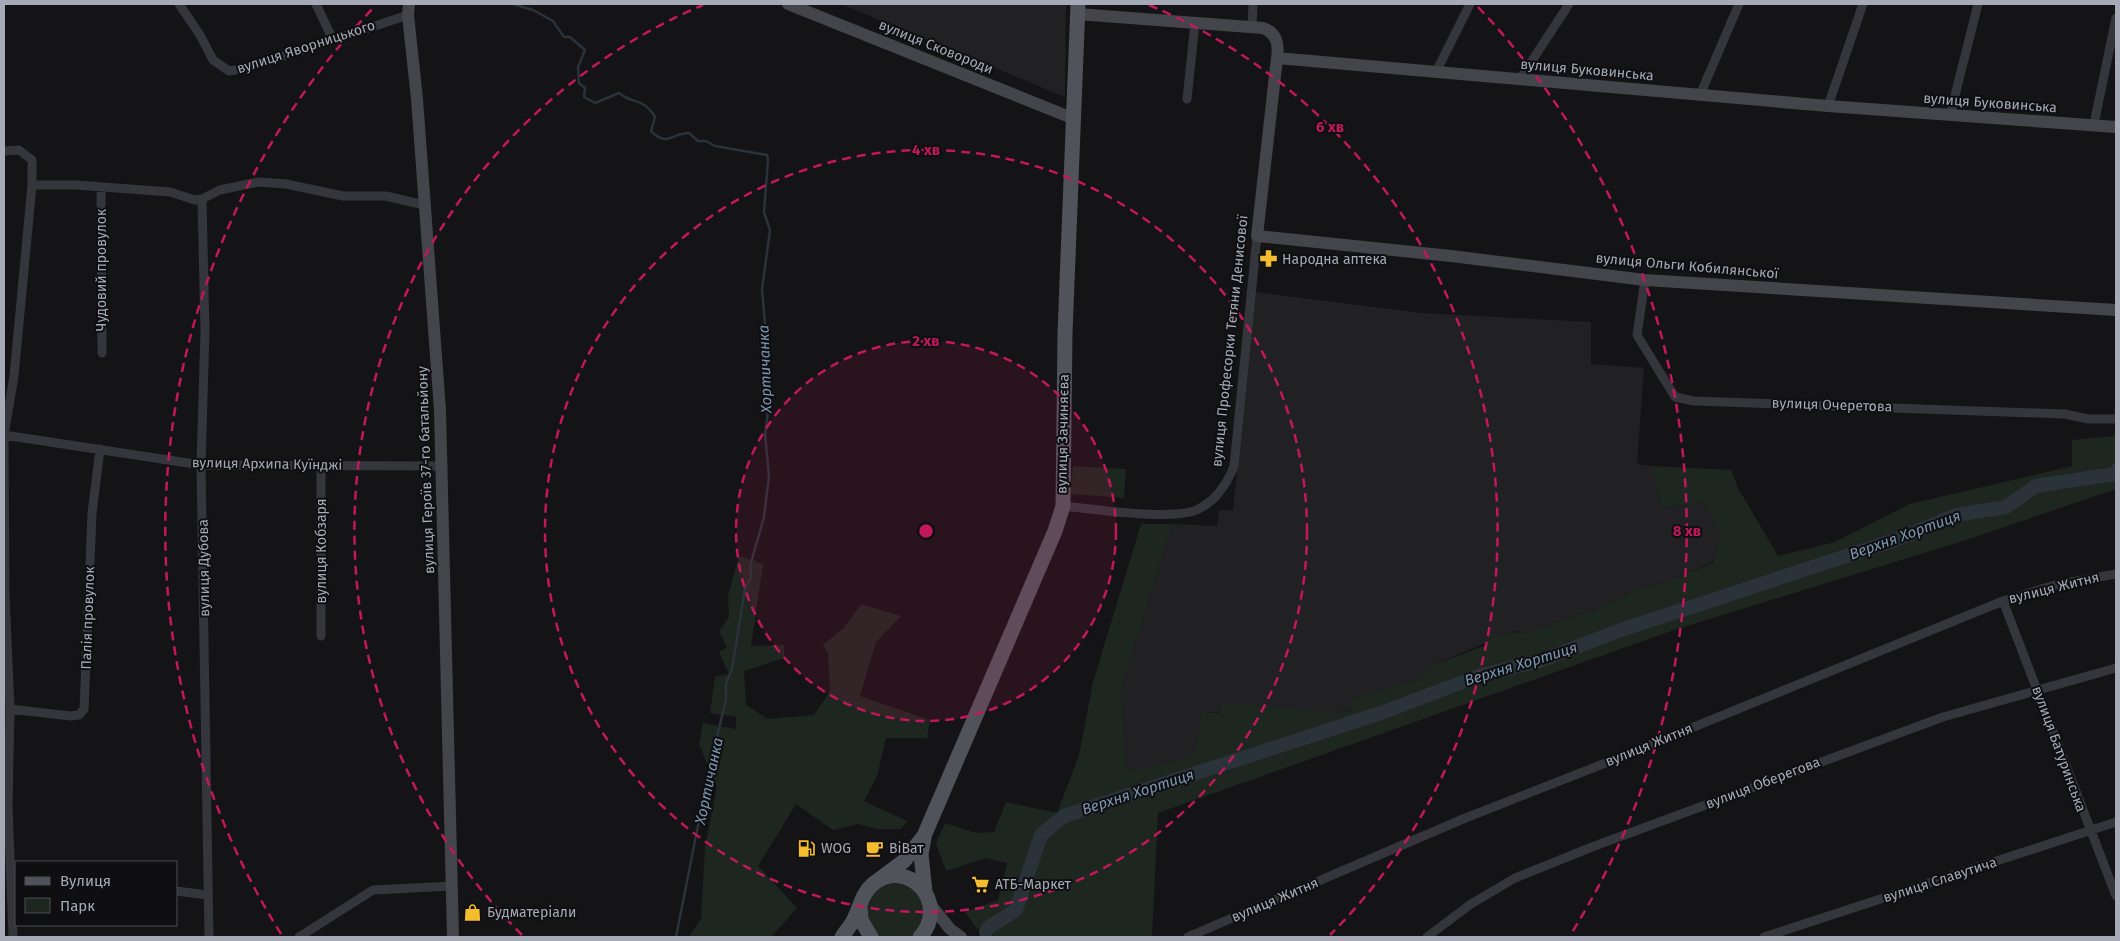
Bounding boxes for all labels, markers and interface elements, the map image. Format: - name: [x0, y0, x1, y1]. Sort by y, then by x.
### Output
- street label: вулиця Сковороди: [876, 16, 996, 78]
- street label: вулиця Яворницького: [235, 17, 377, 77]
- street label: вулиця Буковинська: [1520, 56, 1654, 84]
- street label: вулиця Буковинська: [1923, 90, 2057, 116]
- text: 6 хв: [1316, 118, 1344, 136]
- text: 4 хв: [912, 141, 940, 159]
- street label: Чудовий провулок: [93, 208, 110, 331]
- street label: вулиця Професорки Тетяни Денисової: [1208, 213, 1252, 468]
- pharmacy icon: Народна аптека: [1258, 249, 1278, 269]
- street label: вулиця Ольги Кобилянської: [1595, 250, 1780, 283]
- place label: Народна аптека: [1282, 251, 1387, 268]
- water label: Хортичанка: [754, 324, 776, 415]
- text: 2 хв: [912, 332, 940, 350]
- street label: вулиця Героїв 37-го батальйону: [414, 366, 438, 574]
- street label: вулиця Зачиняєва: [1053, 374, 1073, 494]
- street label: вулиця Очеретова: [1771, 394, 1893, 416]
- street label: вулиця Архипа Куїнджі: [192, 454, 342, 474]
- street label: вулиця Кобзаря: [313, 499, 330, 603]
- water label: Верхня Хортиця: [1847, 507, 1963, 563]
- street label: вулиця Дубова: [195, 519, 213, 617]
- centre of rings: [917, 522, 935, 540]
- text: 8 хв: [1673, 522, 1701, 540]
- street label: Палія провулок: [78, 565, 98, 670]
- street label: вулиця Житня: [2007, 569, 2101, 607]
- water label: Верхня Хортиця: [1462, 638, 1580, 690]
- street label: вулиця Батуринська: [2028, 684, 2090, 814]
- street label: вулиця Житня: [1603, 720, 1695, 770]
- water label: Хортичанка: [691, 736, 727, 827]
- street label: вулиця Оберегова: [1703, 753, 1823, 813]
- water label: Верхня Хортиця: [1080, 765, 1196, 819]
- fuel station icon: WOG: [797, 838, 817, 858]
- cafe icon: ВіВат: [865, 838, 885, 858]
- place label: WOG: [821, 840, 851, 857]
- place label: ВіВат: [889, 840, 924, 857]
- street label: вулиця Славутича: [1881, 854, 1999, 906]
- legend: [15, 861, 178, 926]
- text: Вулиця: [60, 872, 111, 890]
- supermarket icon: АТБ-Маркет: [971, 874, 991, 894]
- street label: вулиця Житня: [1229, 874, 1321, 926]
- place label: АТБ-Маркет: [995, 876, 1072, 893]
- text: Парк: [60, 897, 95, 915]
- shop icon: Будматеріали: [463, 902, 483, 922]
- place label: Будматеріали: [487, 904, 576, 921]

